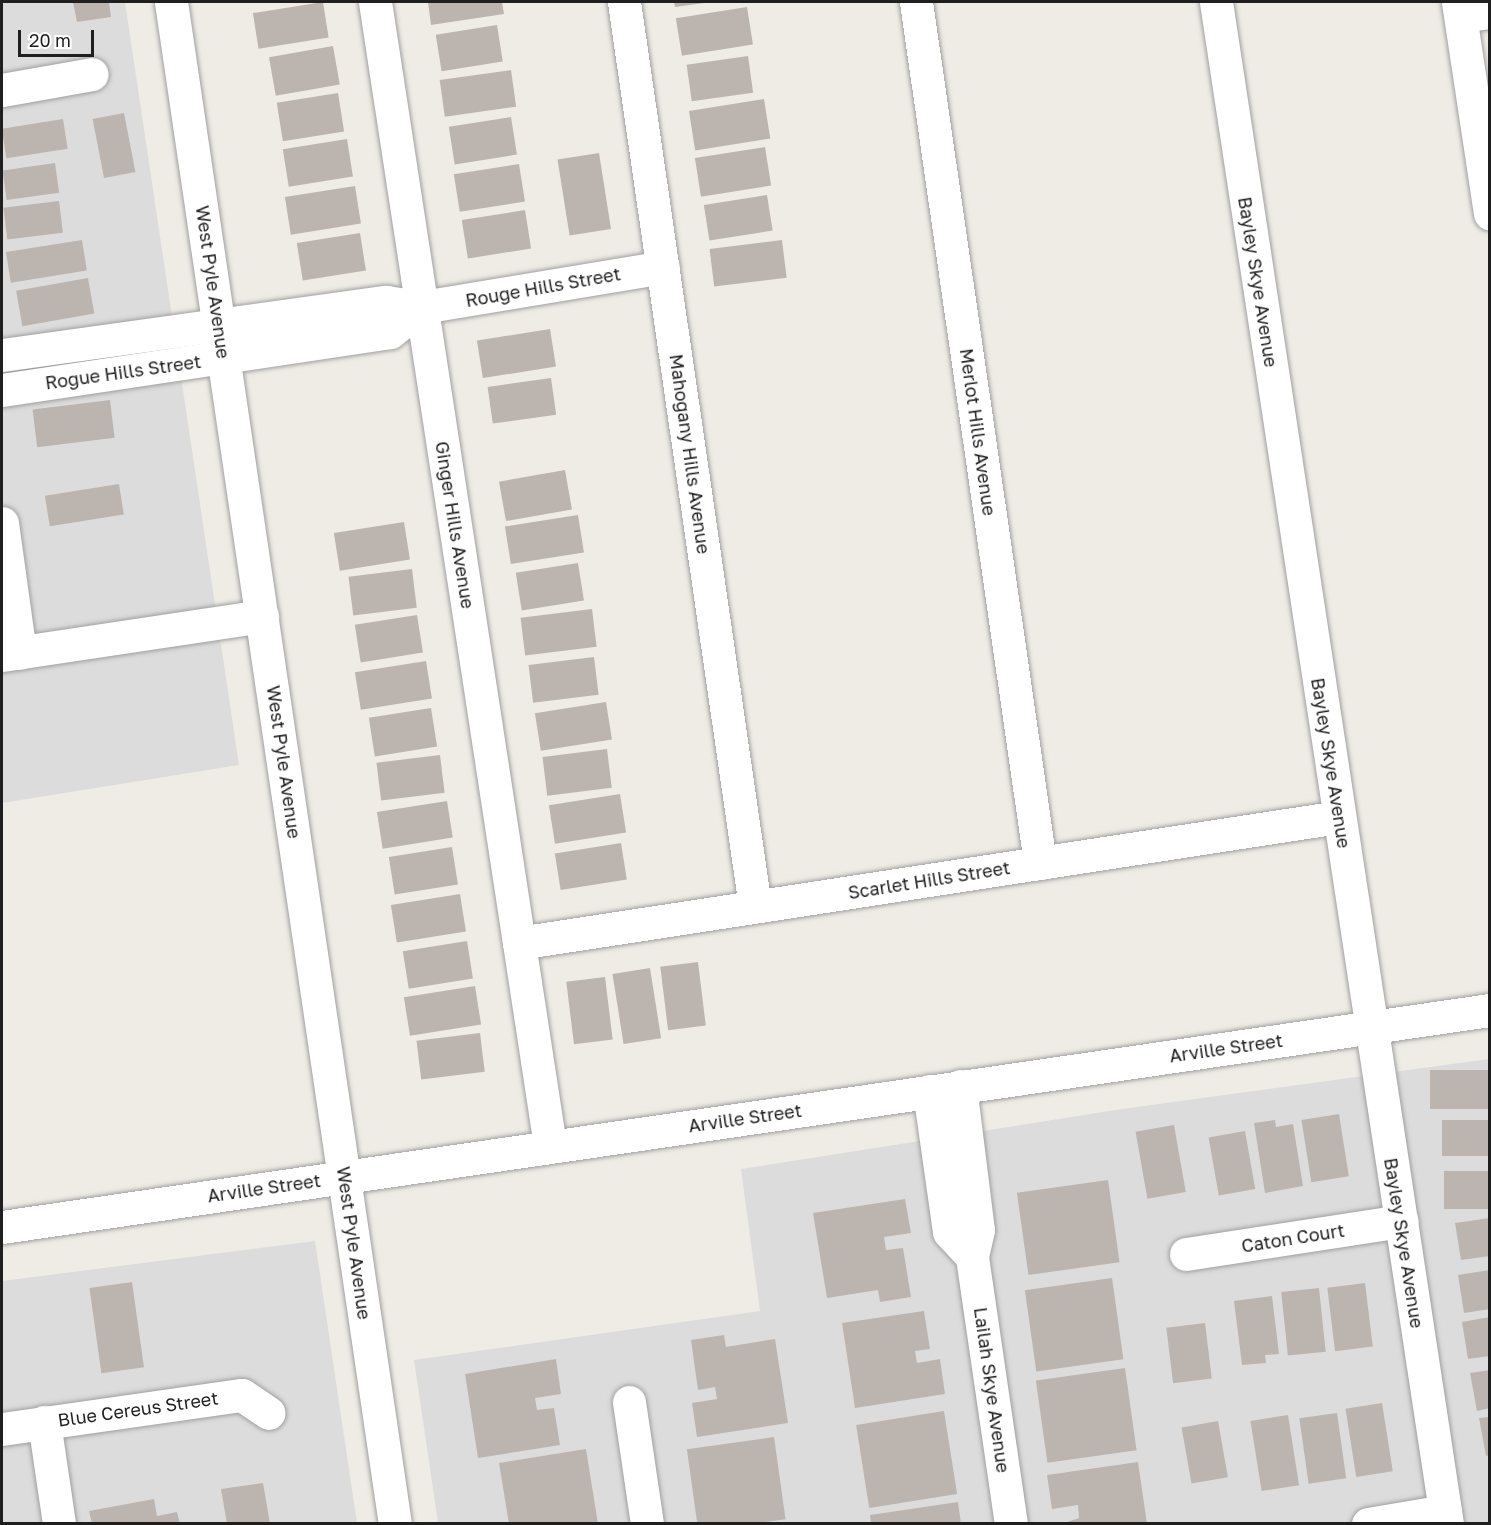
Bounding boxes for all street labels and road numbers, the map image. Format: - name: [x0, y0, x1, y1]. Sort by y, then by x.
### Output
- street label: Bayley Skye Avenue: [1234, 195, 1282, 369]
- street label: West Pyle Avenue: [192, 204, 234, 360]
- street label: Rouge Hills Street: [464, 263, 622, 311]
- street label: Merlot Hills Avenue: [956, 347, 1000, 517]
- street label: Rogue Hills Street: [44, 350, 202, 394]
- street label: Mahogany Hills Avenue: [665, 353, 715, 555]
- street label: Ginger Hills Avenue: [431, 440, 479, 610]
- street label: Bayley Skye Avenue: [1307, 676, 1355, 850]
- street label: West Pyle Avenue: [263, 684, 305, 840]
- street label: Scarlet Hills Street: [847, 857, 1011, 903]
- street label: Arville Street: [1168, 1029, 1284, 1067]
- street label: Arville Street: [687, 1099, 803, 1137]
- street label: Bayley Skye Avenue: [1380, 1156, 1428, 1330]
- street label: West Pyle Avenue: [333, 1165, 375, 1321]
- street label: Arville Street: [206, 1169, 322, 1207]
- street label: Caton Court: [1240, 1219, 1346, 1257]
- street label: Lailah Skye Avenue: [970, 1306, 1014, 1474]
- street label: Blue Cereus Street: [56, 1387, 220, 1431]

